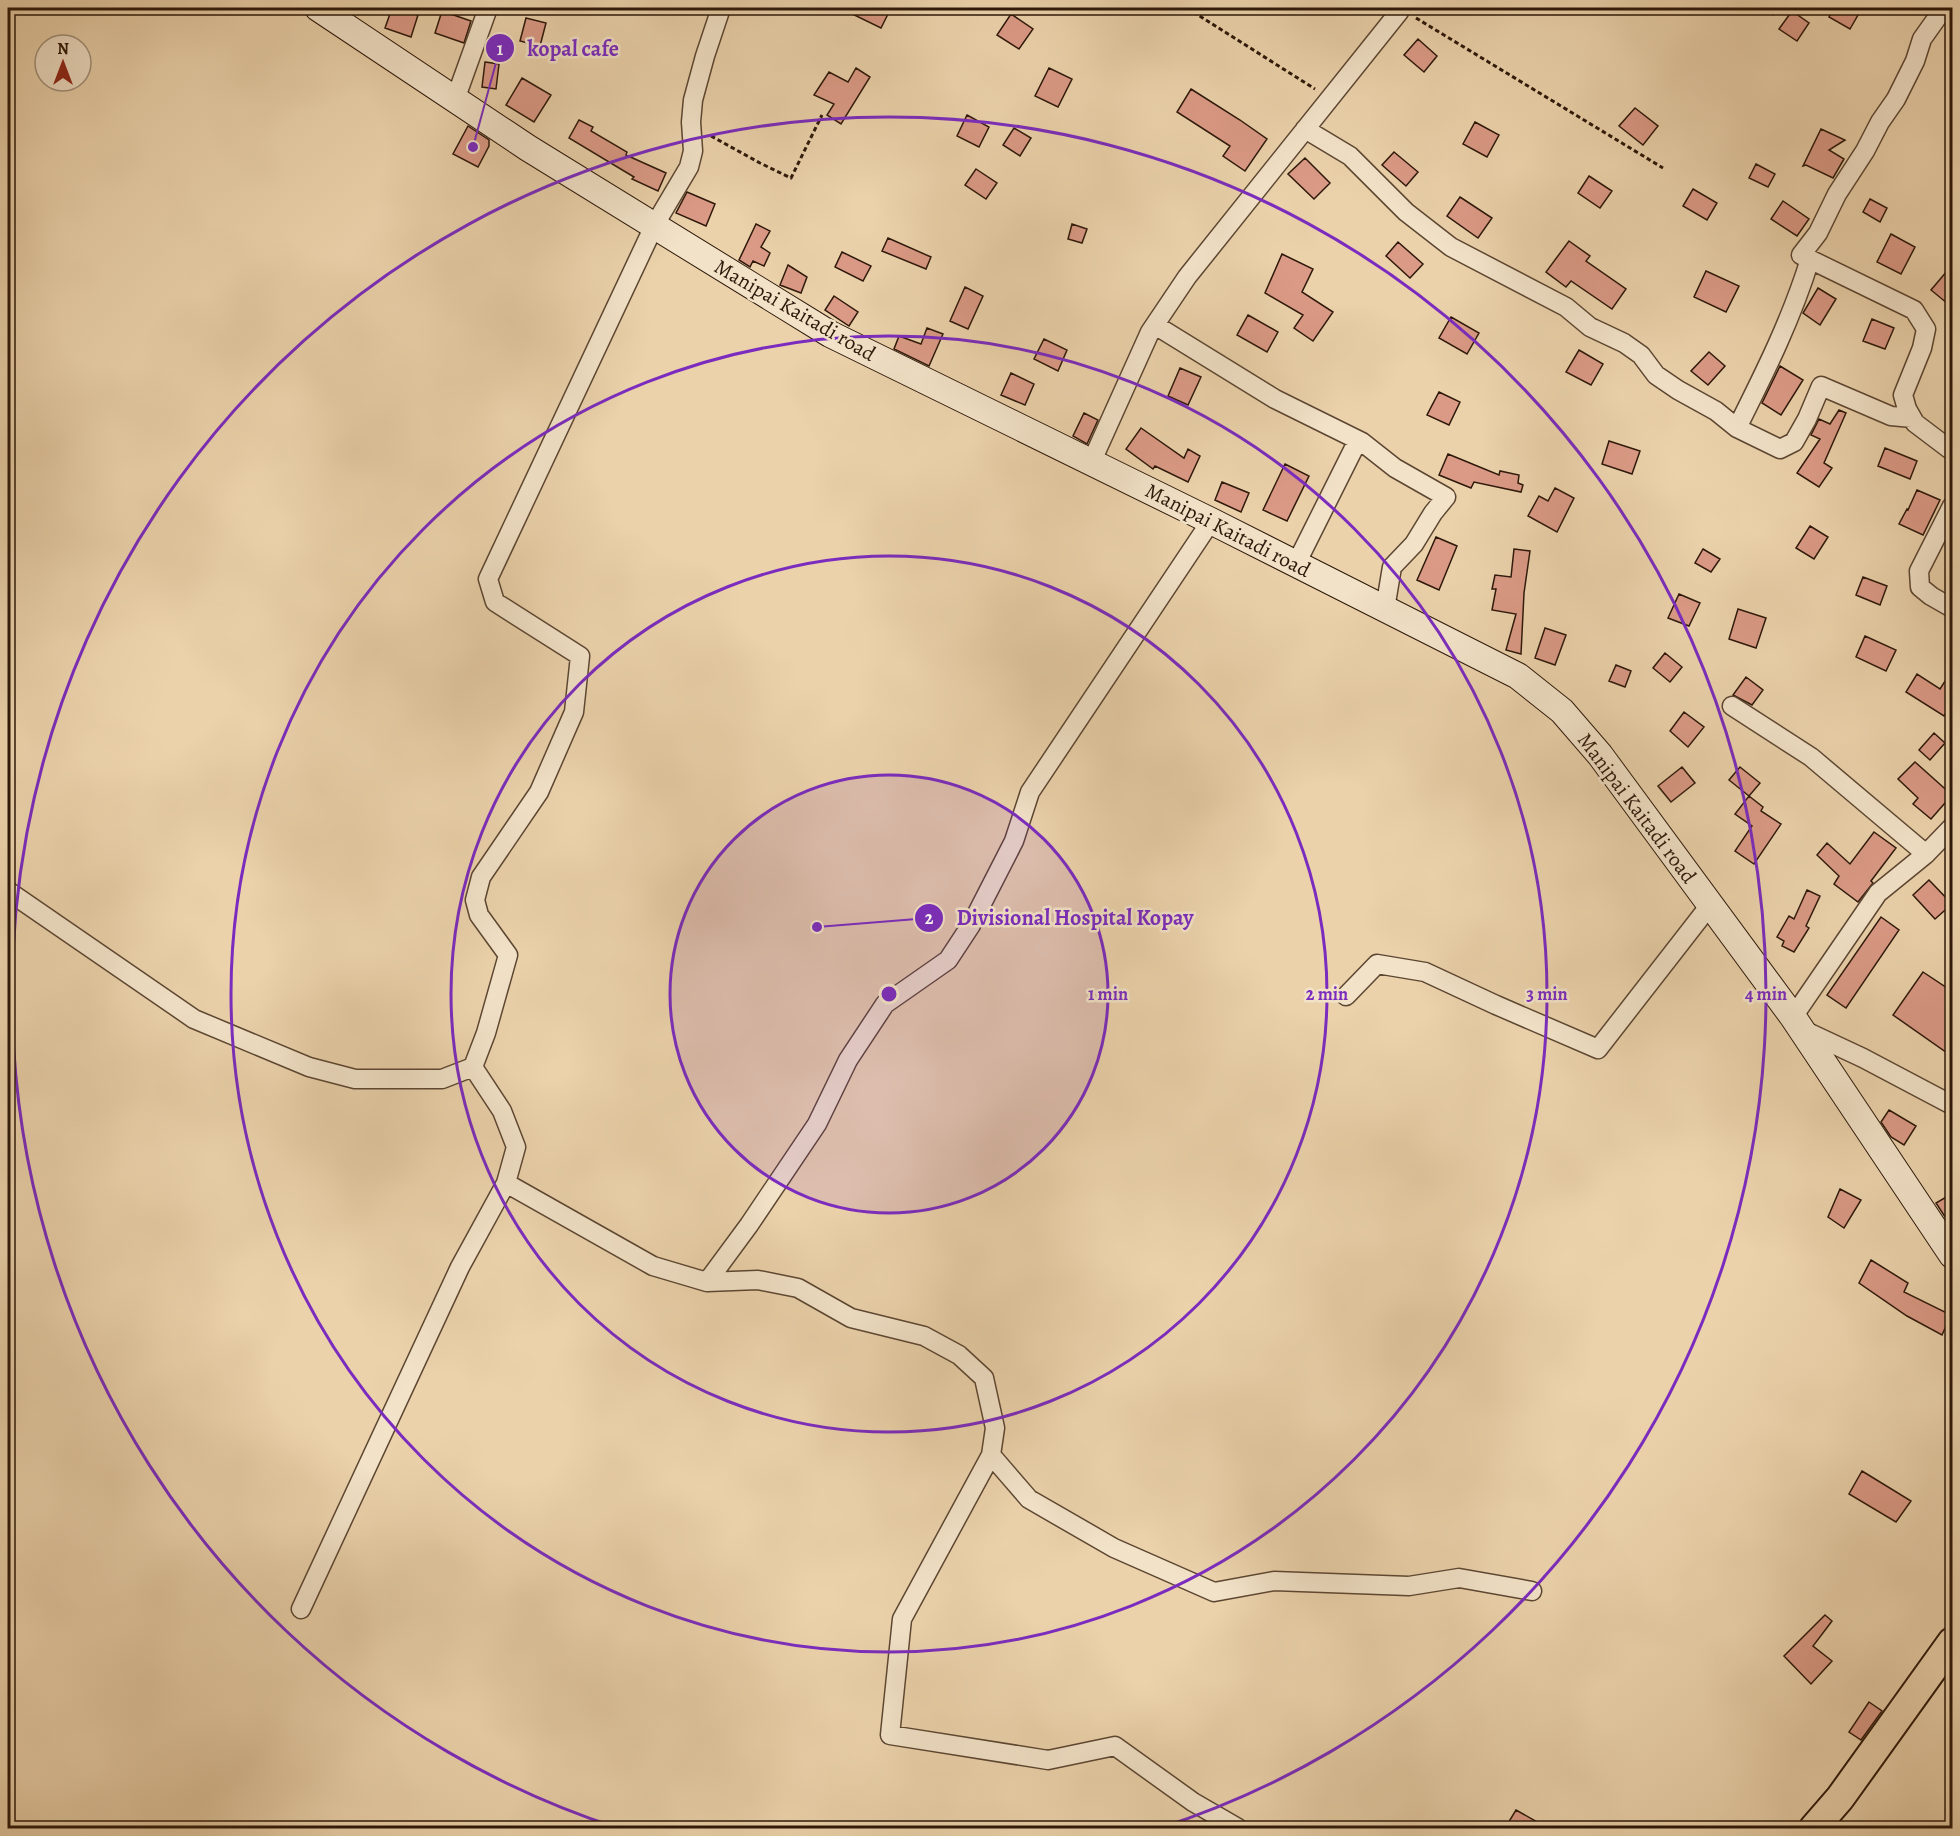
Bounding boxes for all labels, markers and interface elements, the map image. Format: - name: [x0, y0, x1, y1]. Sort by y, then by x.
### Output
- callout: kopal cafe: [485, 28, 630, 68]
- north arrow: [33, 33, 93, 93]
- text: kopal cafe: [527, 34, 619, 64]
- text: 1: [497, 37, 504, 61]
- text: N: [57, 38, 69, 60]
- street label: Manipai Kaitadi road: [709, 252, 881, 368]
- street label: Manipai Kaitadi road: [1141, 476, 1316, 584]
- street label: Manipai Kaitadi road: [1571, 727, 1703, 890]
- callout: Divisional Hospital Kopay: [914, 898, 1205, 938]
- text: Divisional Hospital Kopay: [956, 903, 1194, 933]
- text: 2: [925, 906, 934, 930]
- text: 1 min: [1088, 982, 1128, 1006]
- text: 2 min: [1306, 982, 1348, 1006]
- text: 3 min: [1526, 982, 1568, 1006]
- text: 4 min: [1745, 982, 1787, 1006]
- centre of rings: [879, 984, 899, 1004]

